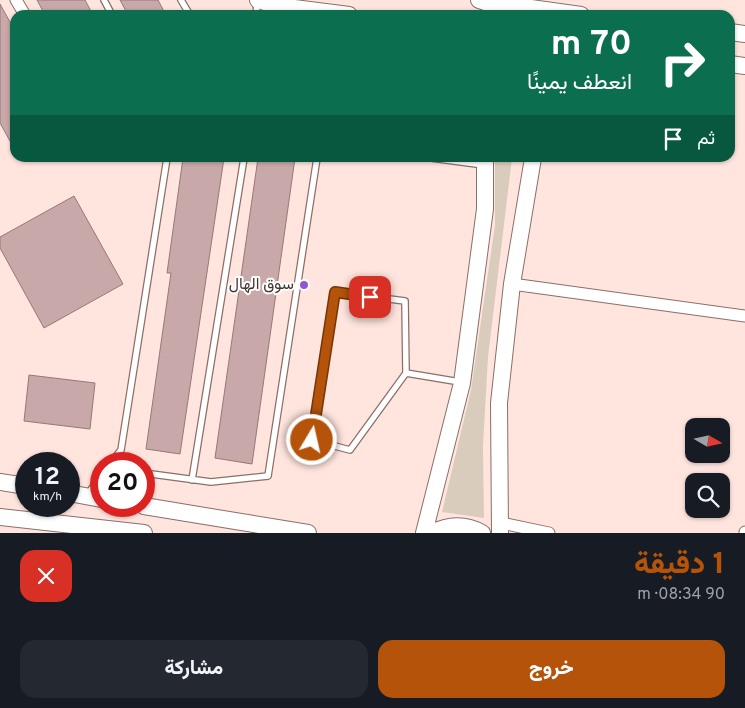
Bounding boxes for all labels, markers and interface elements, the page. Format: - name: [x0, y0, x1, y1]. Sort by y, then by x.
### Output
- text: 70 m: [551, 23, 632, 67]
- icon: right: [650, 30, 715, 95]
- text: انعطف يمينًا: [527, 70, 632, 97]
- icon: arrive: [659, 125, 687, 153]
- text: ثم: [697, 127, 715, 151]
- place label: سوق الهال: [229, 275, 294, 295]
- pin: [349, 276, 391, 318]
- marker: سوق الهال: [298, 279, 310, 291]
- icon: arrive: [356, 283, 384, 311]
- position arrow: [285, 413, 337, 465]
- north arrow: [685, 418, 730, 462]
- map controls: [685, 418, 730, 518]
- speed limit sign: 20: [90, 452, 155, 517]
- text: 12: [35, 462, 60, 494]
- button: search: [685, 473, 730, 518]
- text: km/h: [33, 489, 62, 505]
- text: 1 دقيقة: [634, 547, 725, 584]
- button: close: [20, 550, 72, 602]
- text: 90 m · 08:34: [637, 585, 725, 605]
- button: مشاركة: [20, 640, 368, 698]
- button: خروج: [378, 640, 725, 698]

